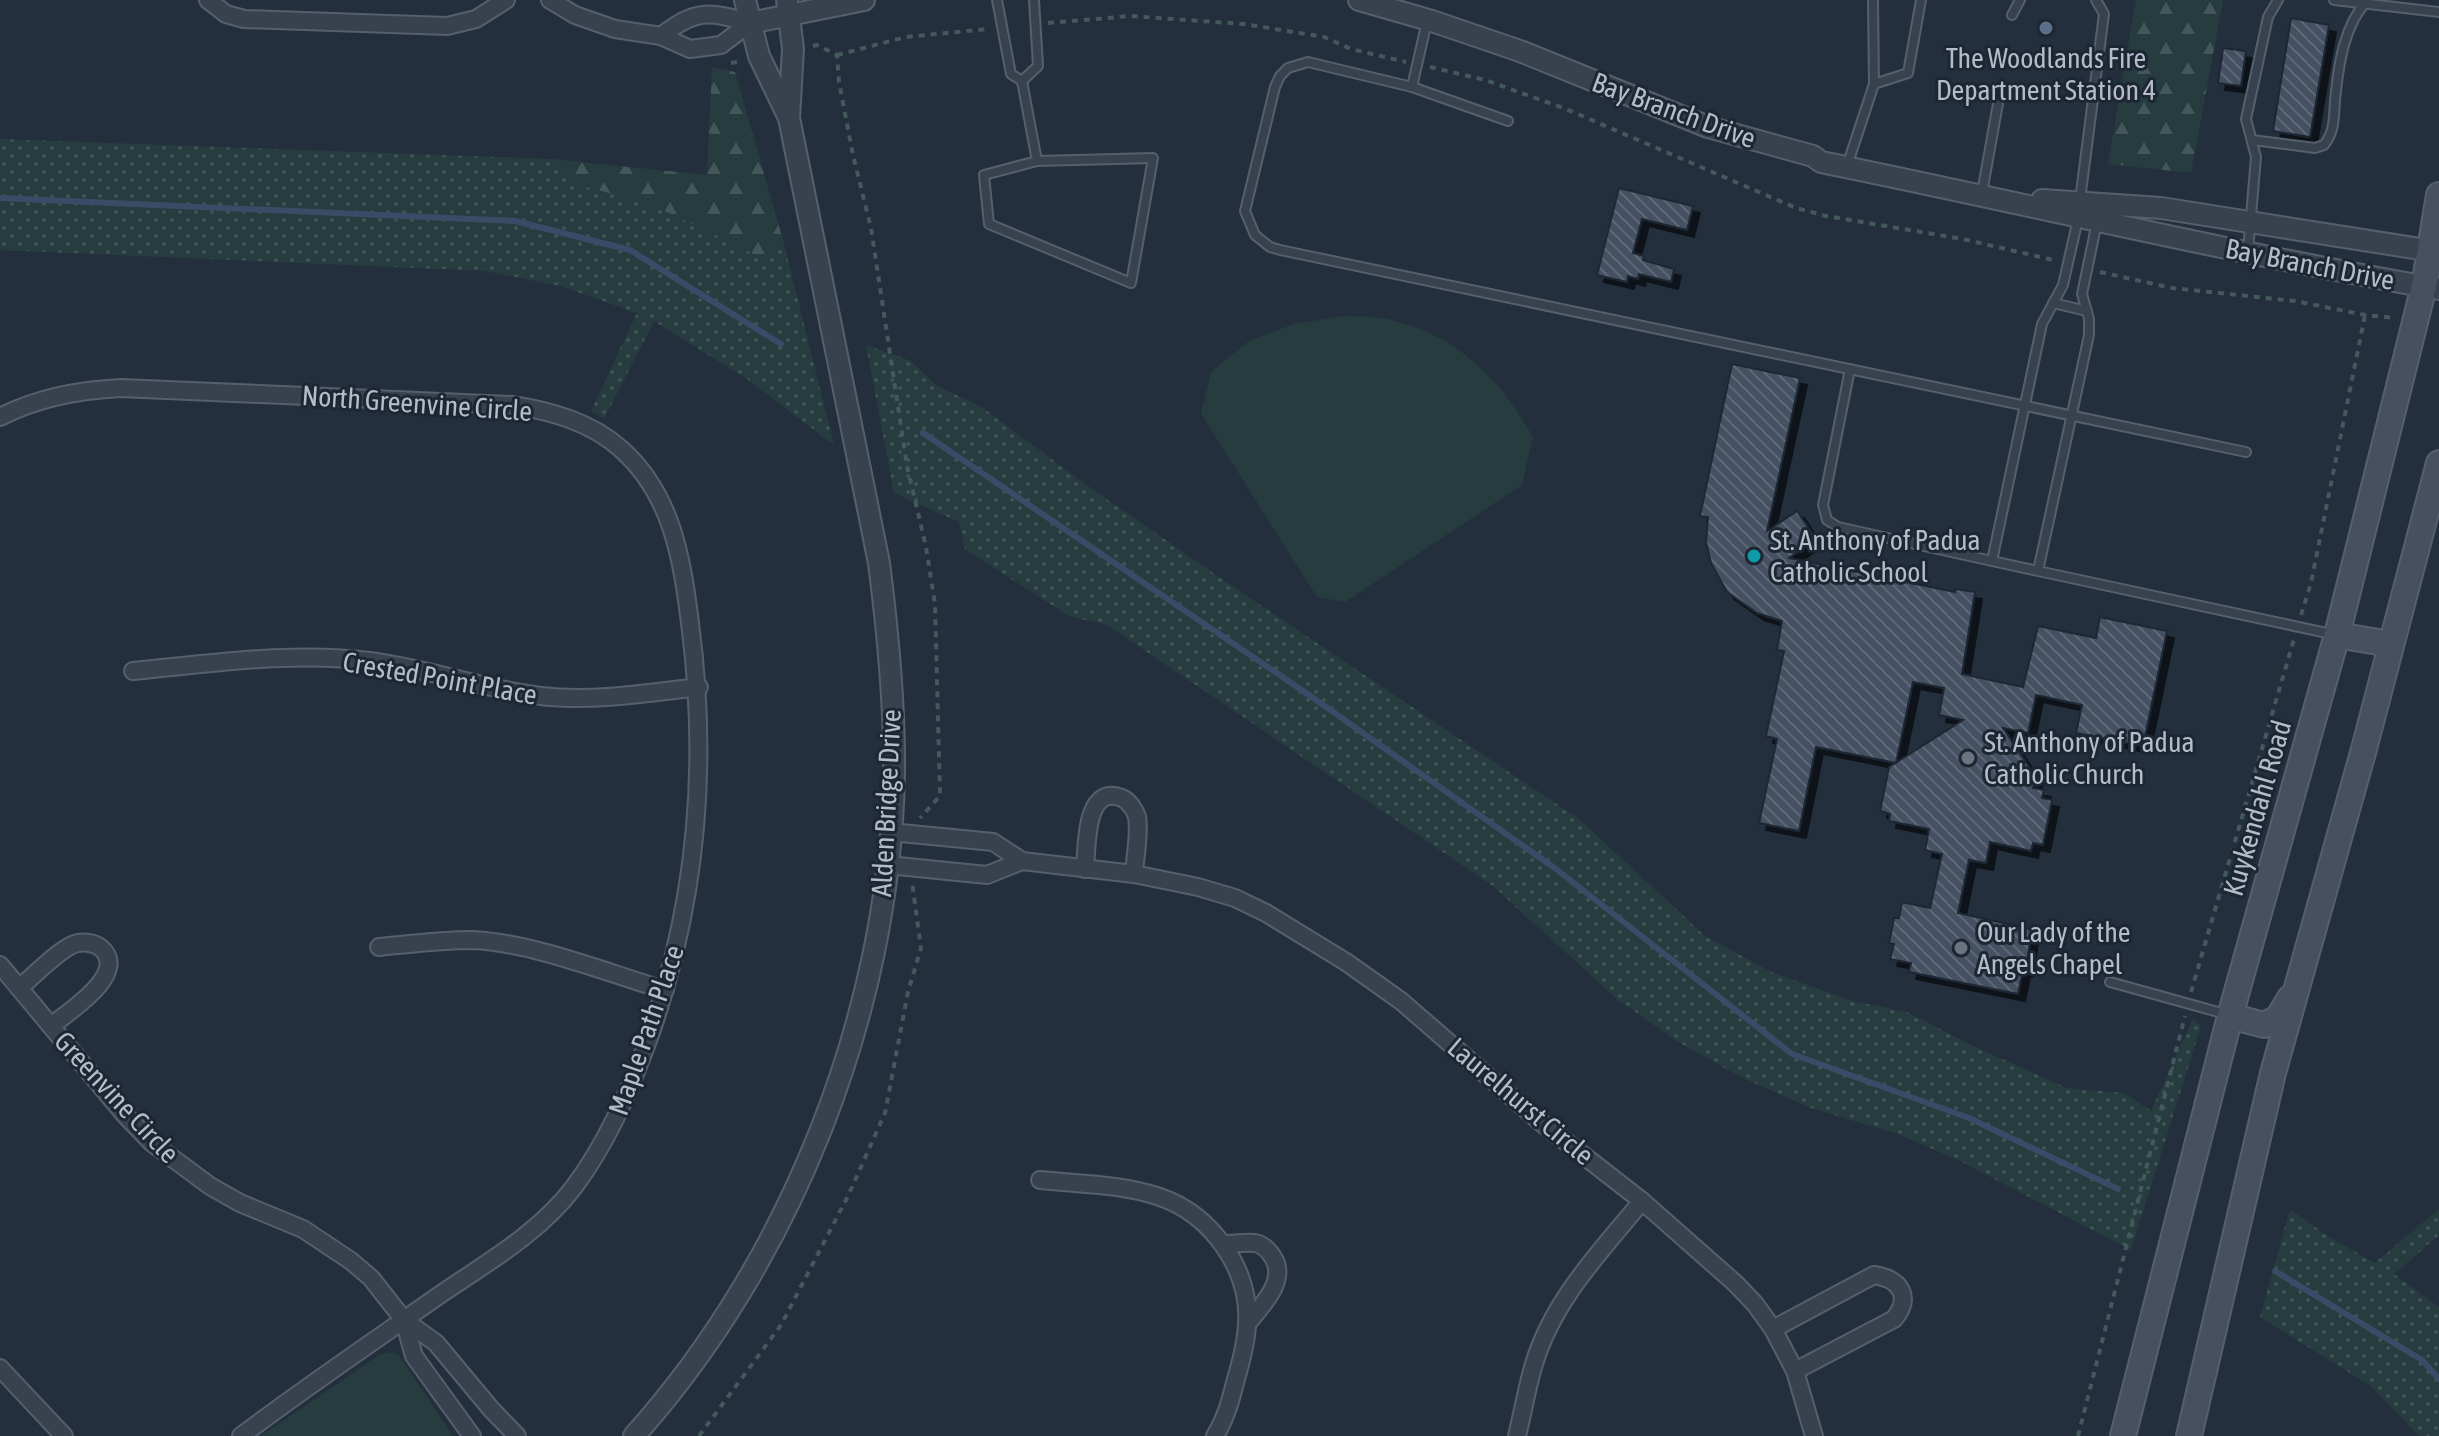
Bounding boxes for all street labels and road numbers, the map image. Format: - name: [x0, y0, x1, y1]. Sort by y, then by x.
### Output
- street label: Bay Branch Drive: [1588, 66, 1760, 154]
- street label: Bay Branch Drive: [2223, 232, 2397, 296]
- street label: North Greenvine Circle: [301, 379, 533, 427]
- street label: Crested Point Place: [340, 645, 540, 711]
- street label: Alden Bridge Drive: [865, 708, 907, 898]
- street label: Kuykendahl Road: [2217, 717, 2297, 899]
- street label: Maple Path Place: [602, 941, 690, 1119]
- street label: Greenvine Circle: [48, 1025, 186, 1169]
- street label: Laurelhurst Circle: [1442, 1031, 1600, 1171]

